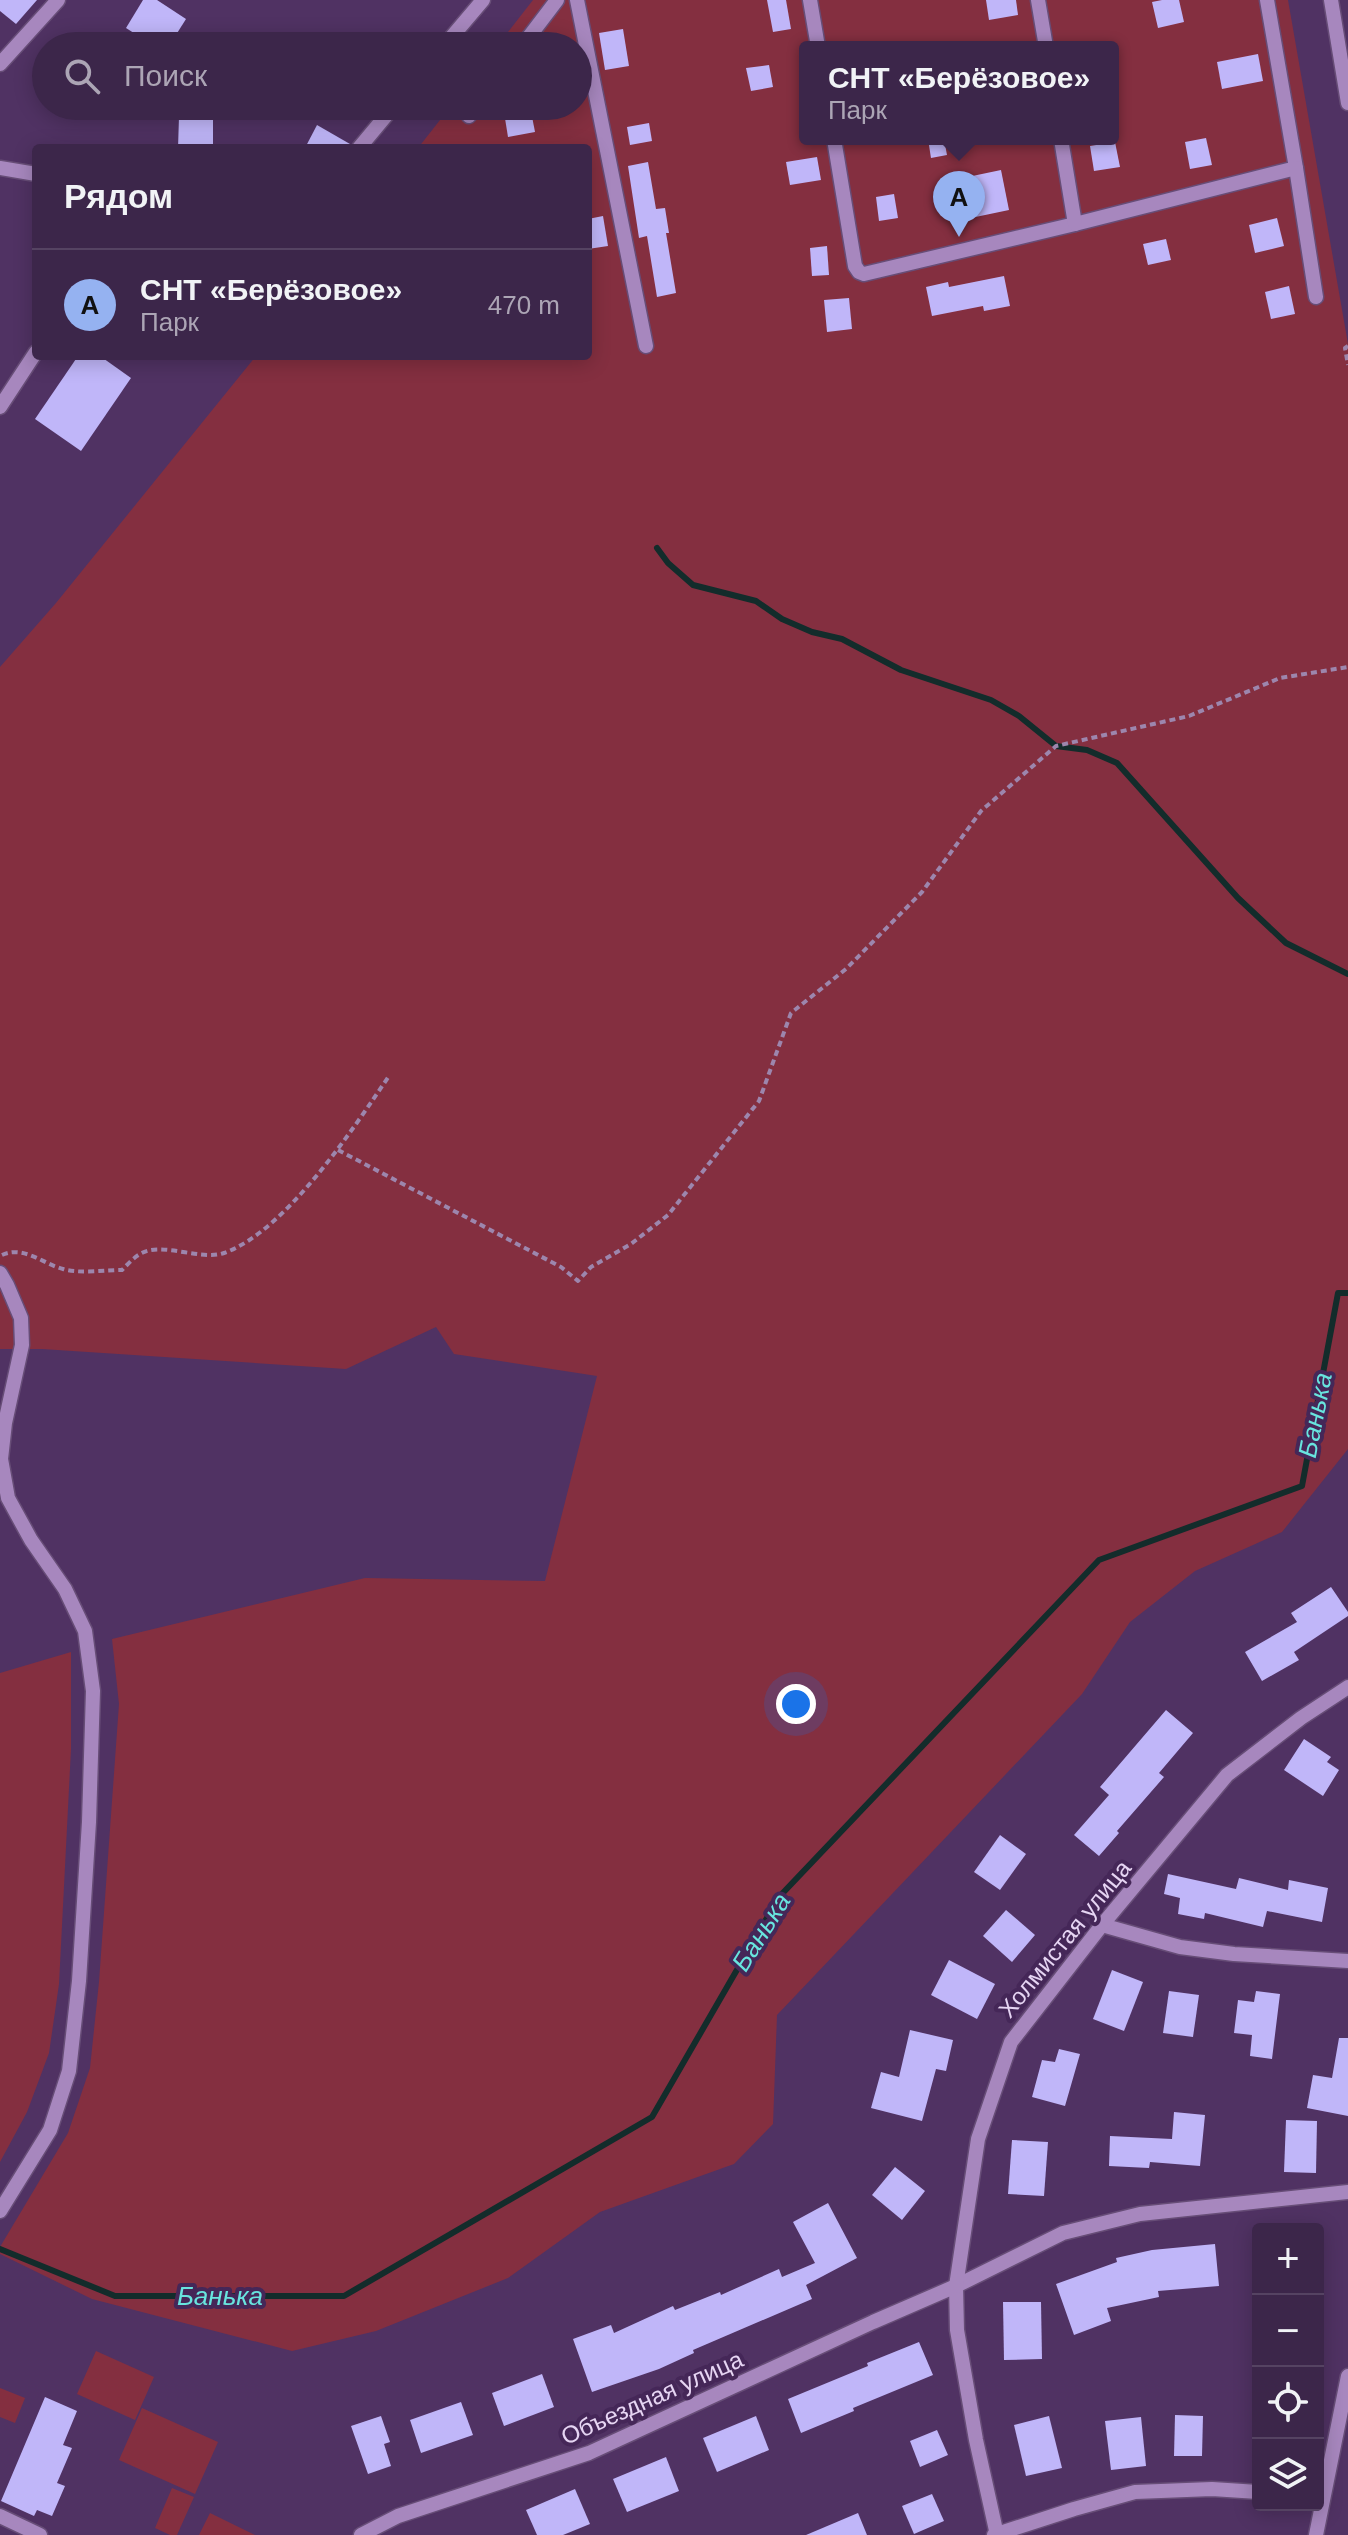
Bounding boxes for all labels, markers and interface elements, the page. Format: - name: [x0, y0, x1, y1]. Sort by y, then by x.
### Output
- search box: [32, 32, 592, 120]
- popup: [799, 41, 1119, 145]
- icon: search: [60, 54, 104, 98]
- text: Поиск: [124, 59, 207, 92]
- text: СНТ «Берёзовое»: [828, 61, 1090, 94]
- text: Парк: [828, 95, 887, 125]
- pin: A: [933, 171, 985, 237]
- text: Рядом: [64, 177, 173, 215]
- text: СНТ «Берёзовое»: [140, 273, 402, 306]
- text: A: [81, 290, 99, 320]
- text: 470 m: [488, 290, 560, 320]
- text: Парк: [140, 307, 199, 337]
- water label: Банька: [1292, 1370, 1338, 1460]
- your location: [776, 1684, 816, 1724]
- street label: Холмистая улица: [993, 1854, 1137, 2023]
- water label: Банька: [725, 1888, 797, 1976]
- map controls: [1252, 2223, 1324, 2511]
- button: +: [1252, 2223, 1324, 2295]
- water label: Банька: [177, 2281, 263, 2311]
- button: −: [1252, 2295, 1324, 2367]
- street label: Объездная улица: [557, 2345, 747, 2450]
- button: locate: [1252, 2367, 1324, 2439]
- button: layers: [1252, 2439, 1324, 2511]

